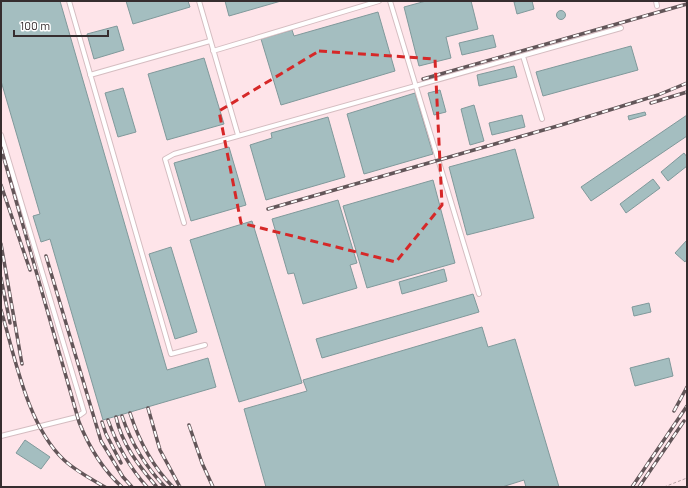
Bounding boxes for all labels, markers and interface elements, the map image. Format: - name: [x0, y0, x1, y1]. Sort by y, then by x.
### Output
- scale bar: [14, 12, 108, 38]
- text: 100 m: [20, 18, 50, 32]

